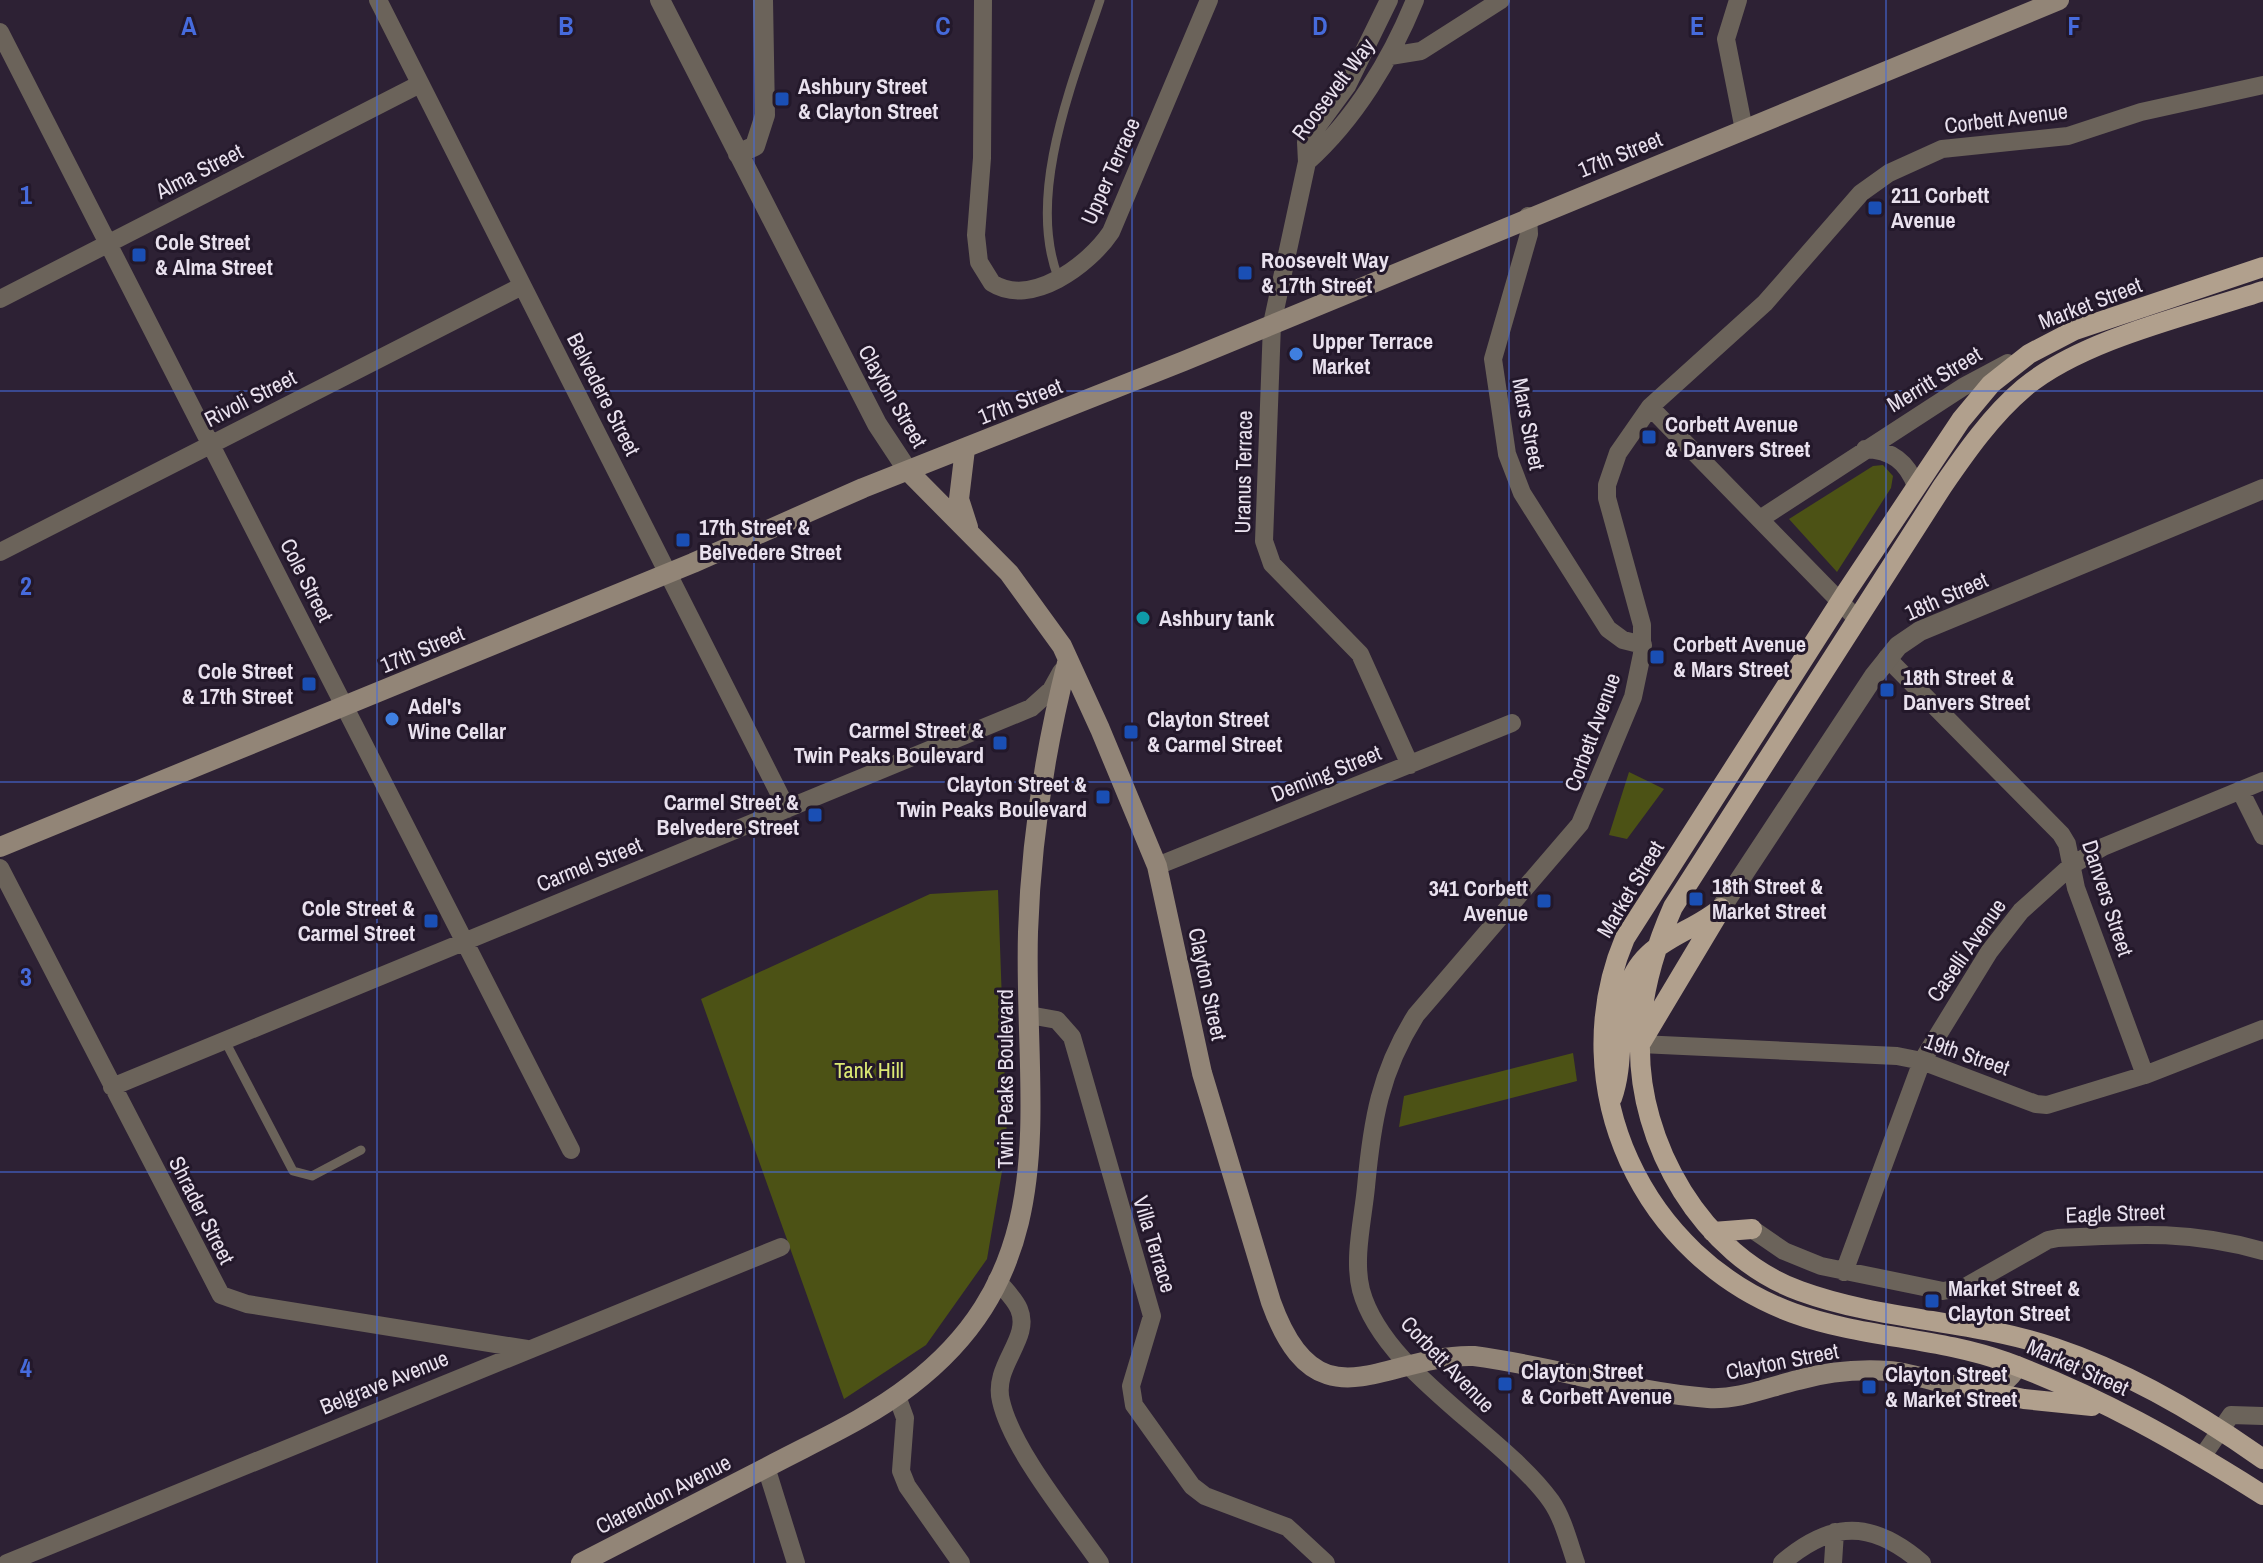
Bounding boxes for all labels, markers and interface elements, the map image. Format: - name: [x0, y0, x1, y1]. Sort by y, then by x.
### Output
- text: A: [181, 8, 197, 43]
- text: B: [558, 8, 574, 43]
- text: C: [935, 8, 951, 43]
- text: D: [1312, 8, 1328, 43]
- text: E: [1690, 8, 1704, 43]
- text: F: [2067, 8, 2081, 43]
- street label: Roosevelt Way: [1285, 32, 1381, 146]
- place label: Ashbury Street & Clayton Street: [798, 71, 938, 126]
- marker: Ashbury Street & Clayton Street: [773, 90, 791, 108]
- street label: Corbett Avenue: [1943, 96, 2069, 140]
- street label: Upper Terrace: [1073, 113, 1147, 229]
- street label: 17th Street: [1573, 124, 1667, 184]
- street label: Alma Street: [149, 136, 248, 206]
- text: 1: [20, 177, 32, 212]
- place label: 211 Corbett Avenue: [1891, 180, 1989, 235]
- marker: 211 Corbett Avenue: [1866, 199, 1884, 217]
- place label: Cole Street & Alma Street: [155, 227, 273, 282]
- place label: Roosevelt Way & 17th Street: [1261, 245, 1389, 300]
- marker: Cole Street & Alma Street: [130, 246, 148, 264]
- marker: Roosevelt Way & 17th Street: [1236, 264, 1254, 282]
- street label: Market Street: [2034, 270, 2146, 336]
- place label: Upper Terrace Market: [1312, 326, 1433, 381]
- street label: Belvedere Street: [560, 327, 648, 461]
- street label: Clayton Street: [851, 339, 935, 453]
- street label: Merritt Street: [1881, 339, 1987, 419]
- marker: Upper Terrace Market: [1287, 345, 1305, 363]
- street label: Rivoli Street: [199, 362, 301, 434]
- street label: 17th Street: [973, 371, 1067, 431]
- street label: Mars Street: [1505, 375, 1553, 473]
- place label: Corbett Avenue & Danvers Street: [1665, 409, 1810, 464]
- street label: Uranus Terrace: [1227, 410, 1259, 534]
- marker: Corbett Avenue & Danvers Street: [1640, 428, 1658, 446]
- place label: 17th Street & Belvedere Street: [699, 512, 841, 567]
- marker: 17th Street & Belvedere Street: [674, 531, 692, 549]
- street label: Cole Street: [273, 533, 341, 627]
- street label: 18th Street: [1900, 564, 1992, 628]
- text: 2: [20, 568, 32, 603]
- place label: Ashbury tank: [1159, 603, 1275, 633]
- marker: Ashbury tank: [1134, 609, 1152, 627]
- street label: 17th Street: [376, 618, 468, 680]
- place label: Corbett Avenue & Mars Street: [1673, 629, 1806, 684]
- marker: Corbett Avenue & Mars Street: [1648, 648, 1666, 666]
- place label: Cole Street & 17th Street: [182, 656, 293, 711]
- place label: 18th Street & Danvers Street: [1903, 662, 2030, 717]
- street label: Corbett Avenue: [1557, 669, 1627, 795]
- marker: Cole Street & 17th Street: [300, 675, 318, 693]
- marker: 18th Street & Danvers Street: [1878, 681, 1896, 699]
- place label: Adel's Wine Cellar: [408, 691, 506, 746]
- place label: Clayton Street & Carmel Street: [1147, 704, 1282, 759]
- marker: Adel's Wine Cellar: [383, 710, 401, 728]
- place label: Carmel Street & Twin Peaks Boulevard: [794, 715, 984, 770]
- marker: Clayton Street & Carmel Street: [1122, 723, 1140, 741]
- marker: Carmel Street & Twin Peaks Boulevard: [991, 734, 1009, 752]
- street label: Deming Street: [1266, 737, 1386, 809]
- place label: Clayton Street & Twin Peaks Boulevard: [897, 769, 1087, 824]
- place label: Carmel Street & Belvedere Street: [657, 787, 799, 842]
- marker: Clayton Street & Twin Peaks Boulevard: [1094, 788, 1112, 806]
- marker: Carmel Street & Belvedere Street: [806, 806, 824, 824]
- street label: Carmel Street: [532, 829, 646, 899]
- street label: Market Street: [1589, 835, 1671, 943]
- street label: Danvers Street: [2075, 836, 2141, 960]
- place label: 18th Street & Market Street: [1712, 871, 1826, 926]
- place label: 341 Corbett Avenue: [1429, 873, 1528, 928]
- marker: 18th Street & Market Street: [1687, 890, 1705, 908]
- marker: 341 Corbett Avenue: [1535, 892, 1553, 910]
- street label: Caselli Avenue: [1919, 892, 2013, 1008]
- place label: Cole Street & Carmel Street: [298, 893, 415, 948]
- marker: Cole Street & Carmel Street: [422, 912, 440, 930]
- street label: Clayton Street: [1181, 925, 1235, 1043]
- text: 3: [20, 959, 32, 994]
- street label: Twin Peaks Boulevard: [990, 989, 1020, 1169]
- street label: 19th Street: [1920, 1025, 2014, 1083]
- park label: Tank Hill: [834, 1055, 904, 1085]
- street label: Shrader Street: [162, 1151, 242, 1269]
- street label: Villa Terrace: [1126, 1192, 1184, 1296]
- street label: Eagle Street: [2065, 1196, 2165, 1230]
- place label: Market Street & Clayton Street: [1948, 1273, 2080, 1328]
- marker: Market Street & Clayton Street: [1923, 1292, 1941, 1310]
- street label: Corbett Avenue: [1394, 1309, 1502, 1419]
- street label: Market Street: [2022, 1331, 2134, 1403]
- street label: Clayton Street: [1723, 1335, 1841, 1387]
- street label: Belgrave Avenue: [315, 1343, 453, 1421]
- text: 4: [20, 1350, 32, 1385]
- place label: Clayton Street & Corbett Avenue: [1521, 1356, 1672, 1411]
- place label: Clayton Street & Market Street: [1885, 1359, 2017, 1414]
- marker: Clayton Street & Corbett Avenue: [1496, 1375, 1514, 1393]
- marker: Clayton Street & Market Street: [1860, 1378, 1878, 1396]
- street label: Clarendon Avenue: [590, 1447, 736, 1541]

